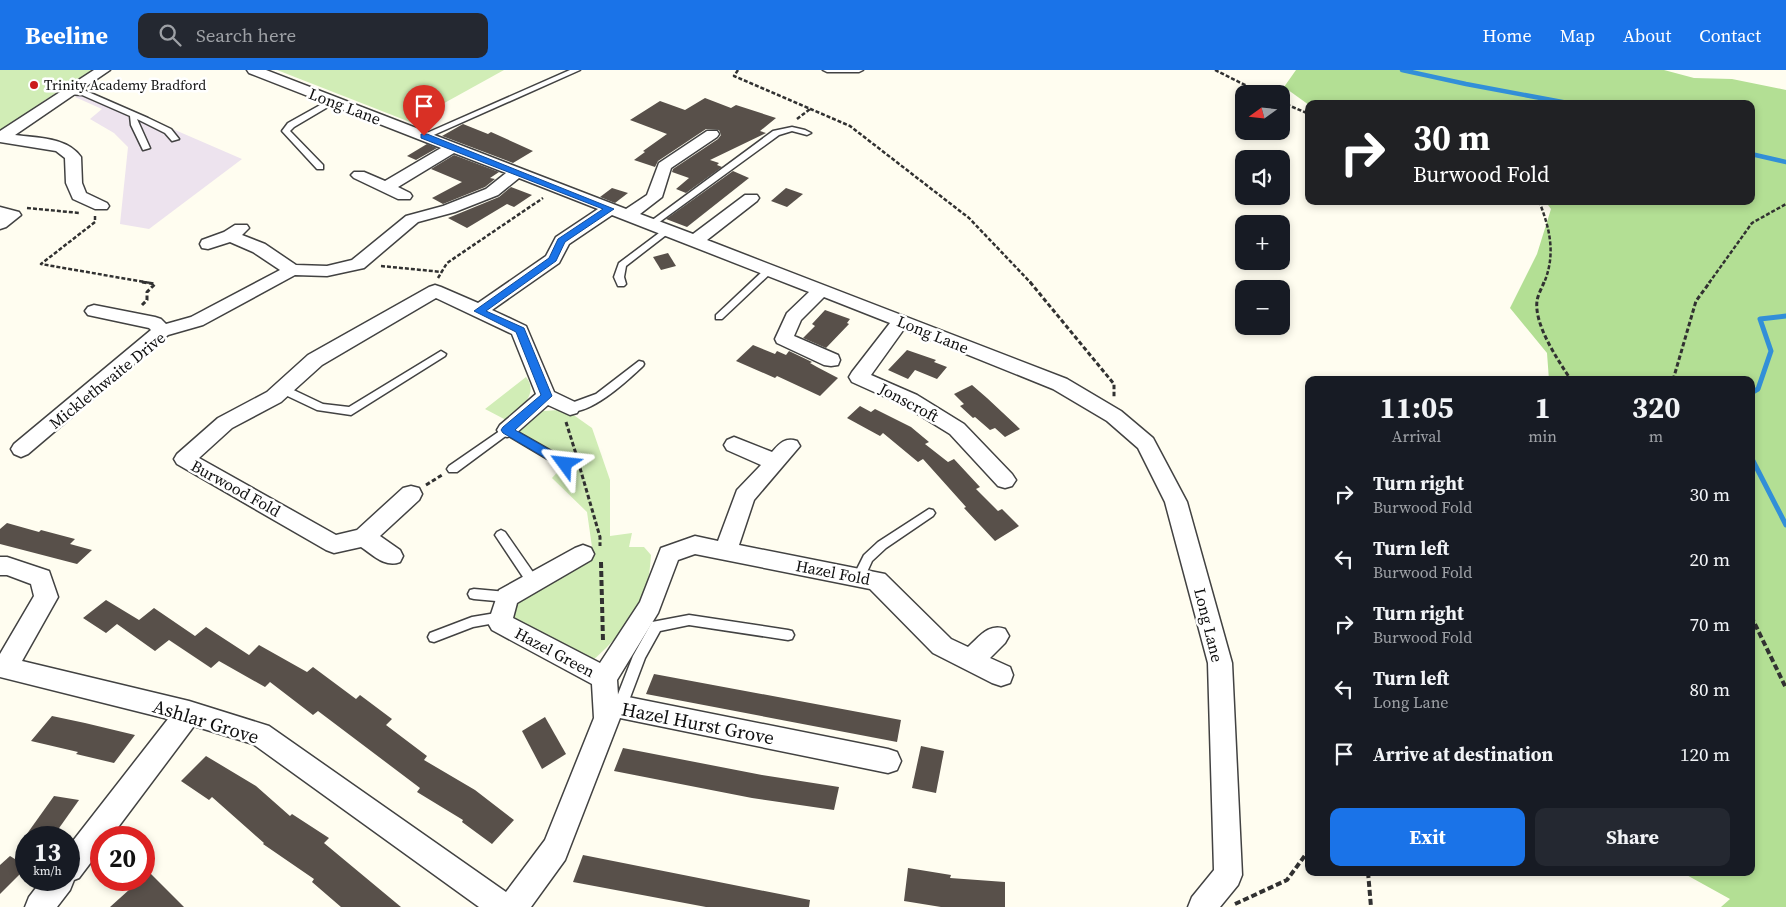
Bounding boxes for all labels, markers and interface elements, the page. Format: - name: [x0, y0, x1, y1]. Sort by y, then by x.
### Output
- search box: [138, 13, 488, 58]
- text: Beeline: [25, 19, 108, 52]
- icon: search: [156, 21, 184, 49]
- text: Search here: [196, 22, 296, 48]
- text: Home: [1483, 23, 1532, 48]
- text: Map: [1560, 23, 1595, 48]
- text: About: [1623, 23, 1671, 48]
- text: Contact: [1699, 23, 1761, 48]
- place label: Trinity Academy Bradford: [44, 75, 206, 95]
- marker: Trinity Academy Bradford: [28, 79, 40, 91]
- street label: Long Lane: [306, 82, 384, 130]
- pin: [403, 85, 445, 136]
- north arrow: [1235, 85, 1290, 140]
- map controls: [1235, 85, 1290, 335]
- icon: arrive: [410, 92, 438, 120]
- text: 30 m: [1413, 114, 1490, 162]
- icon: right: [1330, 120, 1395, 185]
- button: sound: [1235, 150, 1290, 205]
- text: Burwood Fold: [1413, 159, 1550, 189]
- button: +: [1235, 215, 1290, 270]
- button: −: [1235, 280, 1290, 335]
- street label: Long Lane: [894, 310, 972, 358]
- street label: Micklethwaite Drive: [44, 326, 170, 434]
- street label: Jonscroft: [874, 377, 943, 427]
- text: 11:05: [1380, 387, 1454, 428]
- text: 1: [1534, 387, 1551, 428]
- text: 320: [1632, 387, 1680, 428]
- text: Arrival: [1392, 425, 1441, 447]
- text: min: [1528, 425, 1557, 447]
- text: m: [1649, 425, 1663, 447]
- position arrow: [538, 437, 590, 489]
- street label: Burwood Fold: [187, 454, 285, 522]
- text: Turn right: [1373, 470, 1464, 496]
- icon: right: [1330, 480, 1358, 508]
- text: 30 m: [1689, 481, 1730, 507]
- text: Burwood Fold: [1373, 496, 1472, 518]
- text: Turn left: [1373, 535, 1449, 561]
- icon: left: [1330, 545, 1358, 573]
- text: 20 m: [1689, 546, 1730, 572]
- street label: Hazel Fold: [794, 554, 872, 590]
- text: Burwood Fold: [1373, 561, 1472, 583]
- street label: Long Lane: [1189, 586, 1229, 664]
- text: Turn right: [1373, 600, 1464, 626]
- icon: right: [1330, 610, 1358, 638]
- text: 70 m: [1689, 611, 1730, 637]
- street label: Hazel Green: [511, 622, 599, 682]
- text: Burwood Fold: [1373, 626, 1472, 648]
- text: Turn left: [1373, 665, 1449, 691]
- icon: left: [1330, 675, 1358, 703]
- text: 80 m: [1689, 676, 1730, 702]
- text: Long Lane: [1373, 691, 1449, 713]
- street label: Ashlar Grove: [150, 693, 262, 749]
- street label: Hazel Hurst Grove: [619, 695, 777, 751]
- icon: arrive: [1330, 740, 1358, 768]
- text: Arrive at destination: [1373, 741, 1553, 767]
- text: 120 m: [1680, 741, 1730, 767]
- button: Exit: [1330, 808, 1525, 866]
- button: Share: [1535, 808, 1730, 866]
- speed limit sign: 20: [90, 826, 155, 891]
- text: 13: [34, 835, 61, 869]
- text: km/h: [33, 863, 62, 879]

